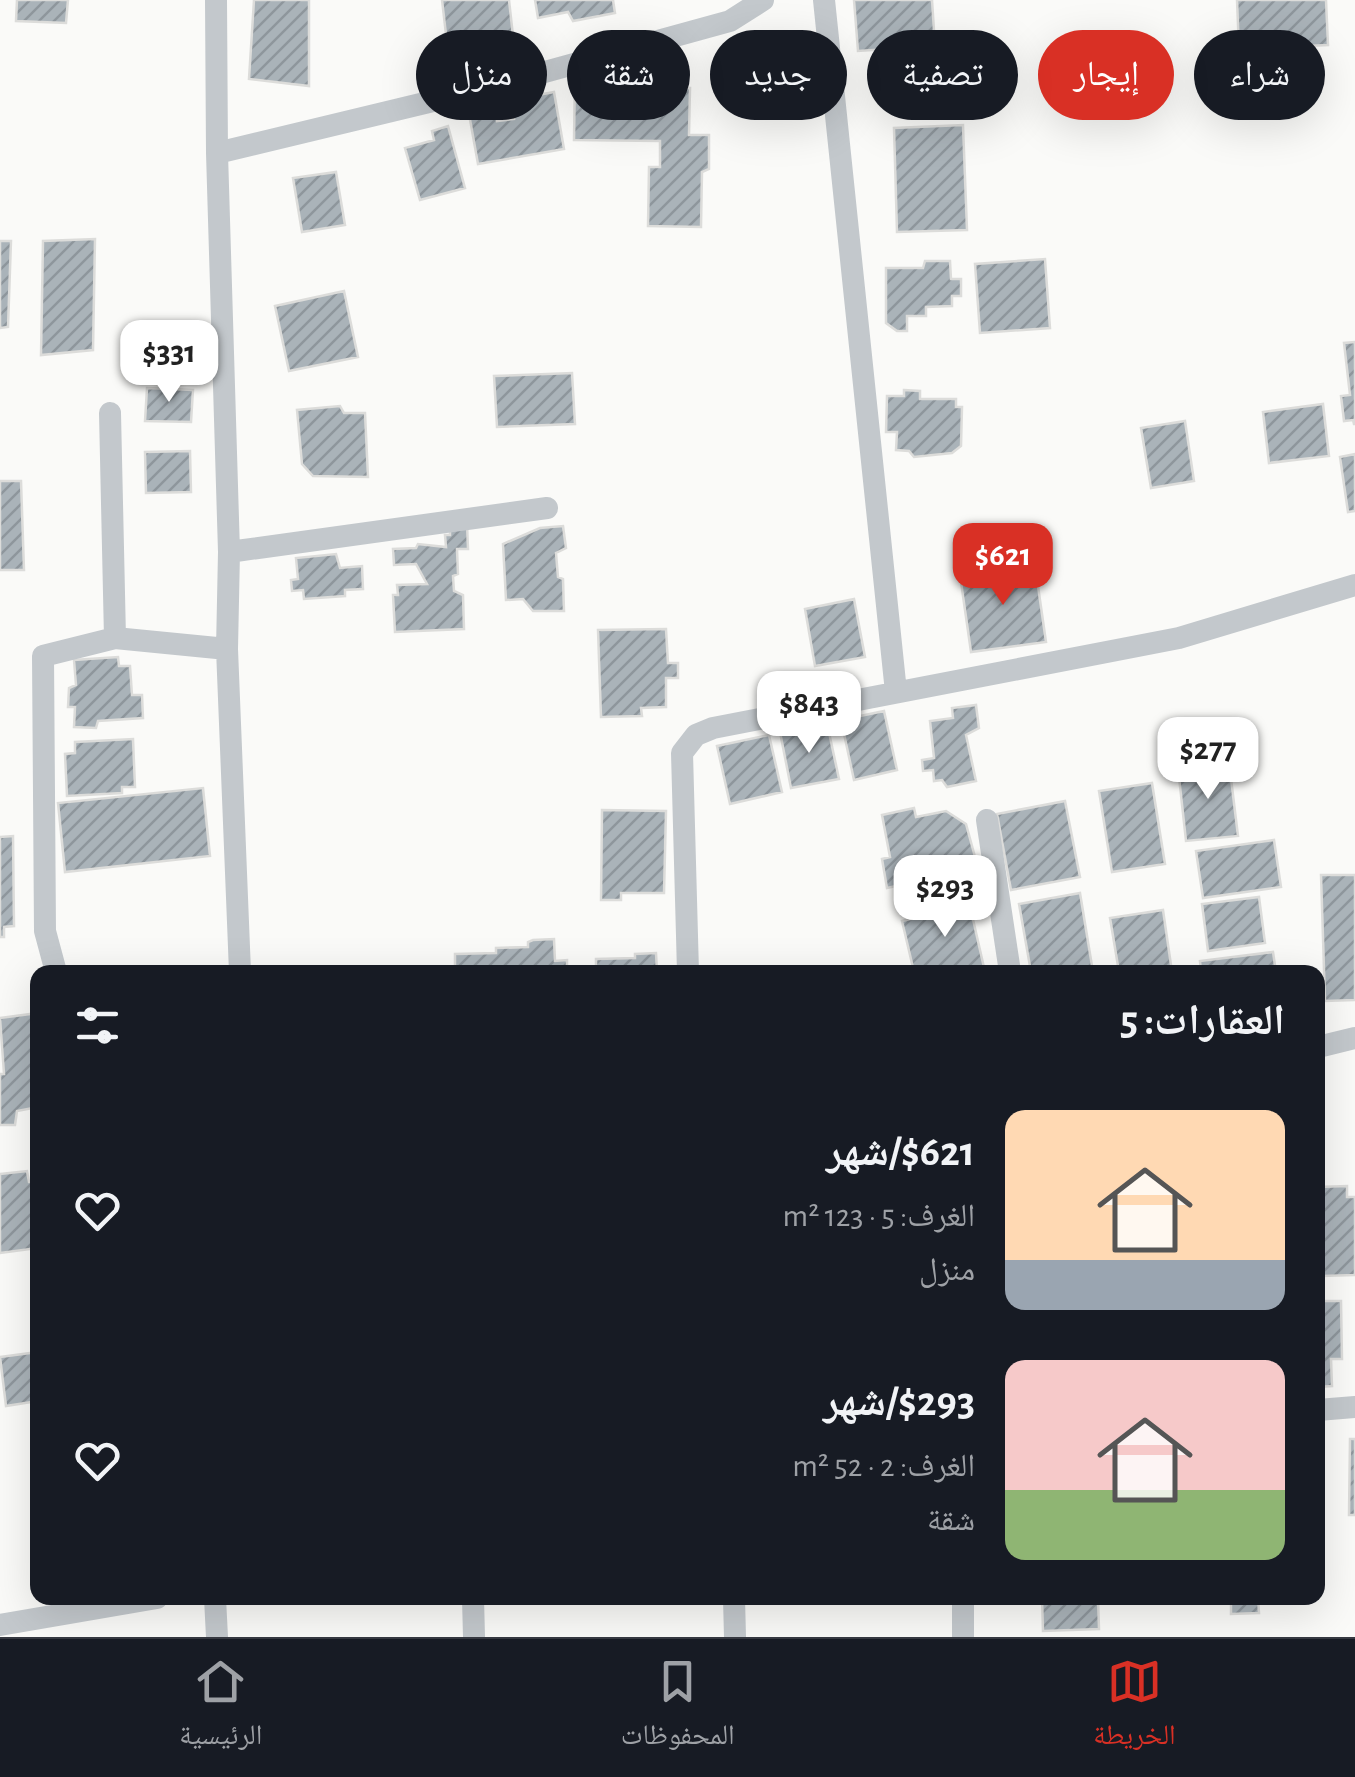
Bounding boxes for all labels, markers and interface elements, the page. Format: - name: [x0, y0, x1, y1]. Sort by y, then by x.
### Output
- chip: منزل: [416, 30, 547, 120]
- chip: شقة: [567, 30, 690, 120]
- chip: جديد: [710, 30, 847, 120]
- chip: تصفية: [867, 30, 1018, 120]
- chip: إيجار: [1038, 30, 1174, 120]
- chip: شراء: [1194, 30, 1325, 120]
- pin: $331: [110, 320, 228, 405]
- text: $331: [142, 336, 196, 368]
- pin: $621: [944, 523, 1062, 608]
- text: $621: [975, 539, 1031, 571]
- pin: $843: [750, 671, 868, 756]
- text: $843: [779, 687, 839, 719]
- pin: $277: [1149, 717, 1267, 802]
- text: $277: [1179, 733, 1237, 765]
- pin: $293: [886, 855, 1004, 940]
- text: $293: [916, 871, 974, 903]
- icon: filters: [70, 998, 125, 1053]
- text: العقارات: 5: [1120, 1000, 1285, 1042]
- text: $621/شهر: [826, 1131, 975, 1173]
- icon: home: [1085, 1150, 1205, 1270]
- icon: heart: [70, 1183, 125, 1238]
- text: الغرف: 5 · 123 m²: [783, 1200, 975, 1232]
- text: منزل: [919, 1254, 975, 1286]
- text: $293/شهر: [823, 1381, 975, 1423]
- icon: home: [1085, 1400, 1205, 1520]
- icon: heart: [70, 1433, 125, 1488]
- text: الغرف: 2 · 52 m²: [792, 1450, 975, 1482]
- text: شقة: [927, 1504, 975, 1536]
- tab: الرئيسية: [179, 1654, 262, 1762]
- tab: المحفوظات: [621, 1654, 735, 1762]
- tab: الخريطة: [1093, 1654, 1176, 1762]

